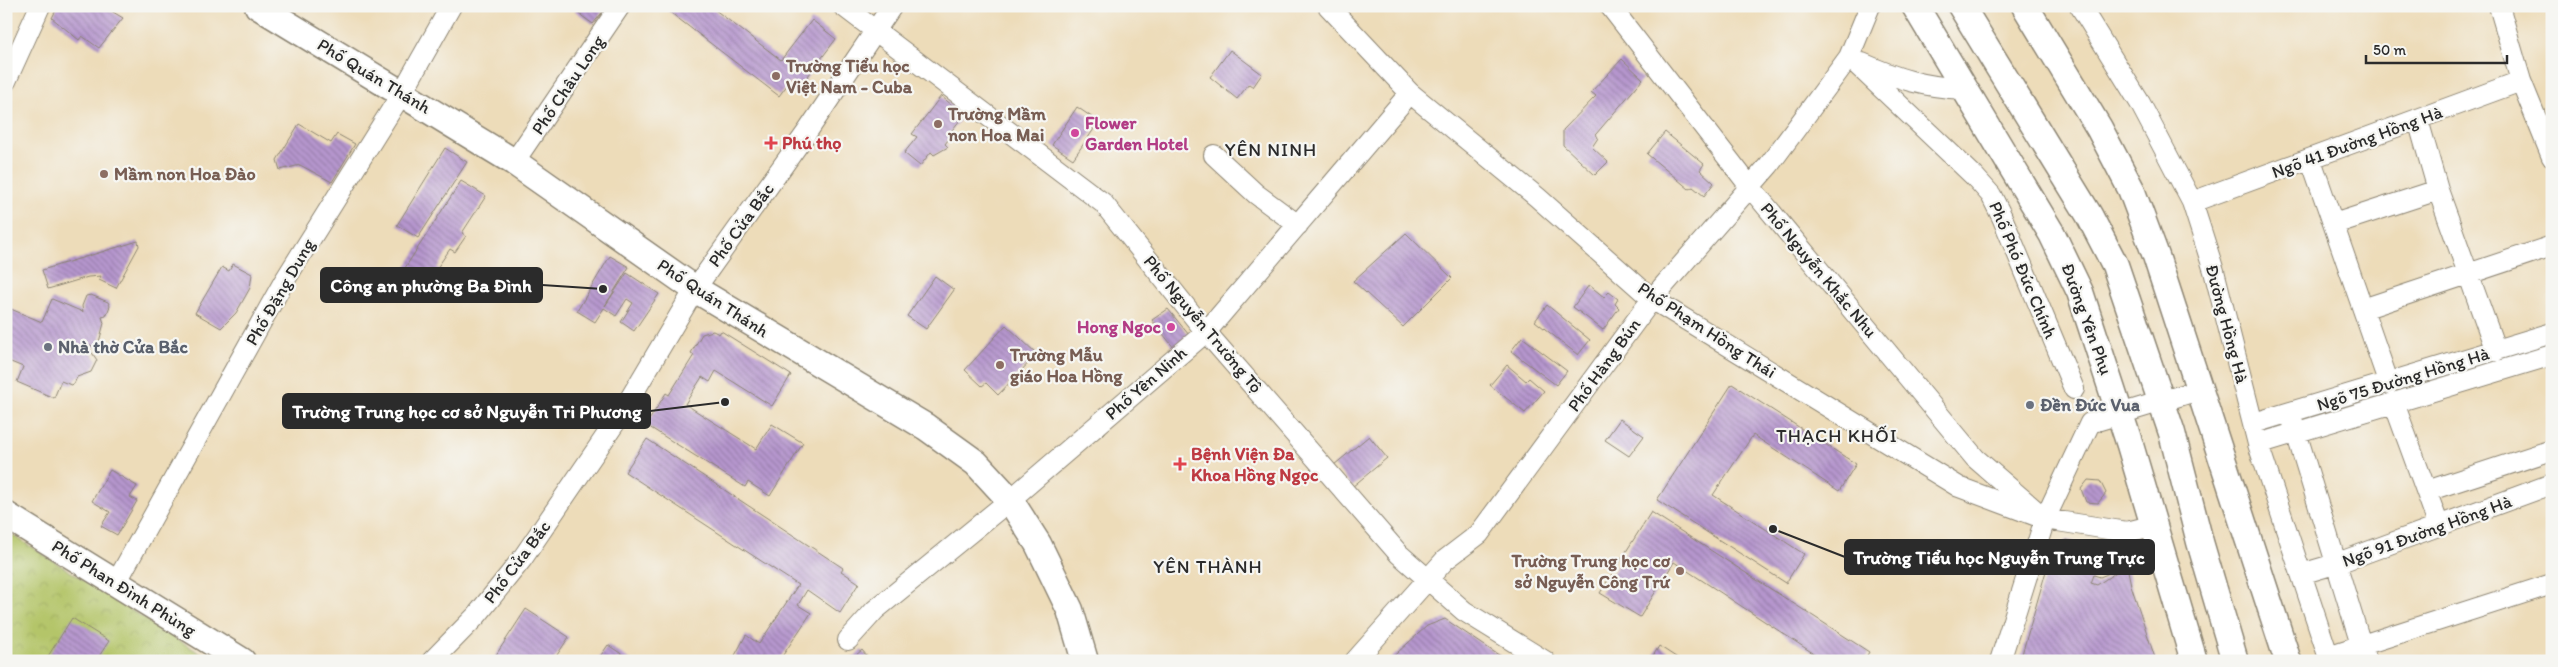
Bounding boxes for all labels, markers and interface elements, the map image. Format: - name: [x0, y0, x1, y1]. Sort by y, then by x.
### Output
- street label: Phố Châu Long: [527, 31, 610, 139]
- scale bar: [2366, 32, 2507, 64]
- street label: Phố Quán Thánh: [313, 34, 435, 119]
- text: 50 m: [2373, 41, 2406, 59]
- place label: Trường Tiểu học Việt Nam - Cuba: [785, 55, 913, 98]
- marker: Trường Tiểu học Việt Nam - Cuba: [770, 70, 782, 82]
- street label: Ngõ 41 Đường Hồng Hà: [2269, 101, 2446, 183]
- place label: Trường Mầm non Hoa Mai: [947, 103, 1047, 146]
- place label: Flower Garden Hotel: [1085, 112, 1189, 155]
- marker: Trường Mầm non Hoa Mai: [932, 118, 944, 130]
- marker: Flower Garden Hotel: [1069, 127, 1081, 139]
- place label: Phú thọ: [782, 132, 842, 154]
- marker: Phú thọ: [764, 136, 778, 150]
- district label: YÊN NINH: [1225, 138, 1317, 161]
- place label: Mầm non Hoa Đào: [114, 163, 256, 185]
- marker: Mầm non Hoa Đào: [98, 168, 110, 180]
- street label: Phố Cửa Bắc: [703, 179, 779, 271]
- street label: Phố Nguyễn Khắc Nhu: [1756, 198, 1882, 342]
- street label: Phố Phó Đức Chính: [1984, 198, 2062, 342]
- street label: Phố Đặng Dung: [241, 234, 320, 349]
- street label: Phố Nguyễn Trường Tộ: [1139, 250, 1267, 398]
- street label: Phố Quán Thánh: [653, 254, 773, 342]
- street label: Đường Yên Phụ: [2057, 260, 2117, 378]
- street label: Đường Hồng Hà: [2201, 262, 2254, 387]
- callout: Công an phường Ba Đình: [321, 268, 542, 302]
- text: Công an phường Ba Đình: [330, 274, 532, 297]
- street label: Phố Phạm Hồng Thái: [1634, 277, 1780, 383]
- street label: Phố Hàng Bún: [1563, 314, 1645, 416]
- place label: Hong Ngoc: [1077, 316, 1162, 338]
- marker: Hong Ngoc: [1165, 321, 1177, 333]
- place label: Nhà thờ Cửa Bắc: [58, 336, 188, 358]
- marker: Nhà thờ Cửa Bắc: [42, 341, 54, 353]
- street label: Phố Yên Ninh: [1101, 341, 1192, 424]
- street label: Ngõ 75 Đường Hồng Hà: [2314, 342, 2493, 416]
- place label: Trường Mẫu giáo Hoa Hồng: [1009, 344, 1123, 387]
- marker: Trường Mẫu giáo Hoa Hồng: [994, 359, 1006, 371]
- callout: Trường Trung học cơ sở Nguyễn Tri Phương: [283, 394, 650, 428]
- place label: Đền Đức Vua: [2040, 394, 2140, 416]
- marker: Đền Đức Vua: [2024, 399, 2036, 411]
- text: Trường Trung học cơ sở Nguyễn Tri Phương: [291, 400, 642, 423]
- district label: THẠCH KHỐI: [1776, 424, 1898, 447]
- place label: Bệnh Viện Đa Khoa Hồng Ngọc: [1191, 443, 1319, 486]
- marker: Bệnh Viện Đa Khoa Hồng Ngọc: [1173, 457, 1187, 471]
- street label: Ngõ 91 Đường Hồng Hà: [2339, 490, 2515, 572]
- street label: Phố Cửa Bắc: [479, 516, 555, 608]
- street label: Phố Phan Đình Phùng: [48, 535, 201, 642]
- callout: Trường Tiểu học Nguyễn Trung Trực: [1845, 540, 2154, 574]
- text: Trường Tiểu học Nguyễn Trung Trực: [1852, 546, 2145, 569]
- place label: Trường Trung học cơ sở Nguyễn Công Trứ: [1511, 550, 1671, 593]
- district label: YÊN THÀNH: [1153, 555, 1263, 578]
- marker: Trường Trung học cơ sở Nguyễn Công Trứ: [1674, 565, 1686, 577]

